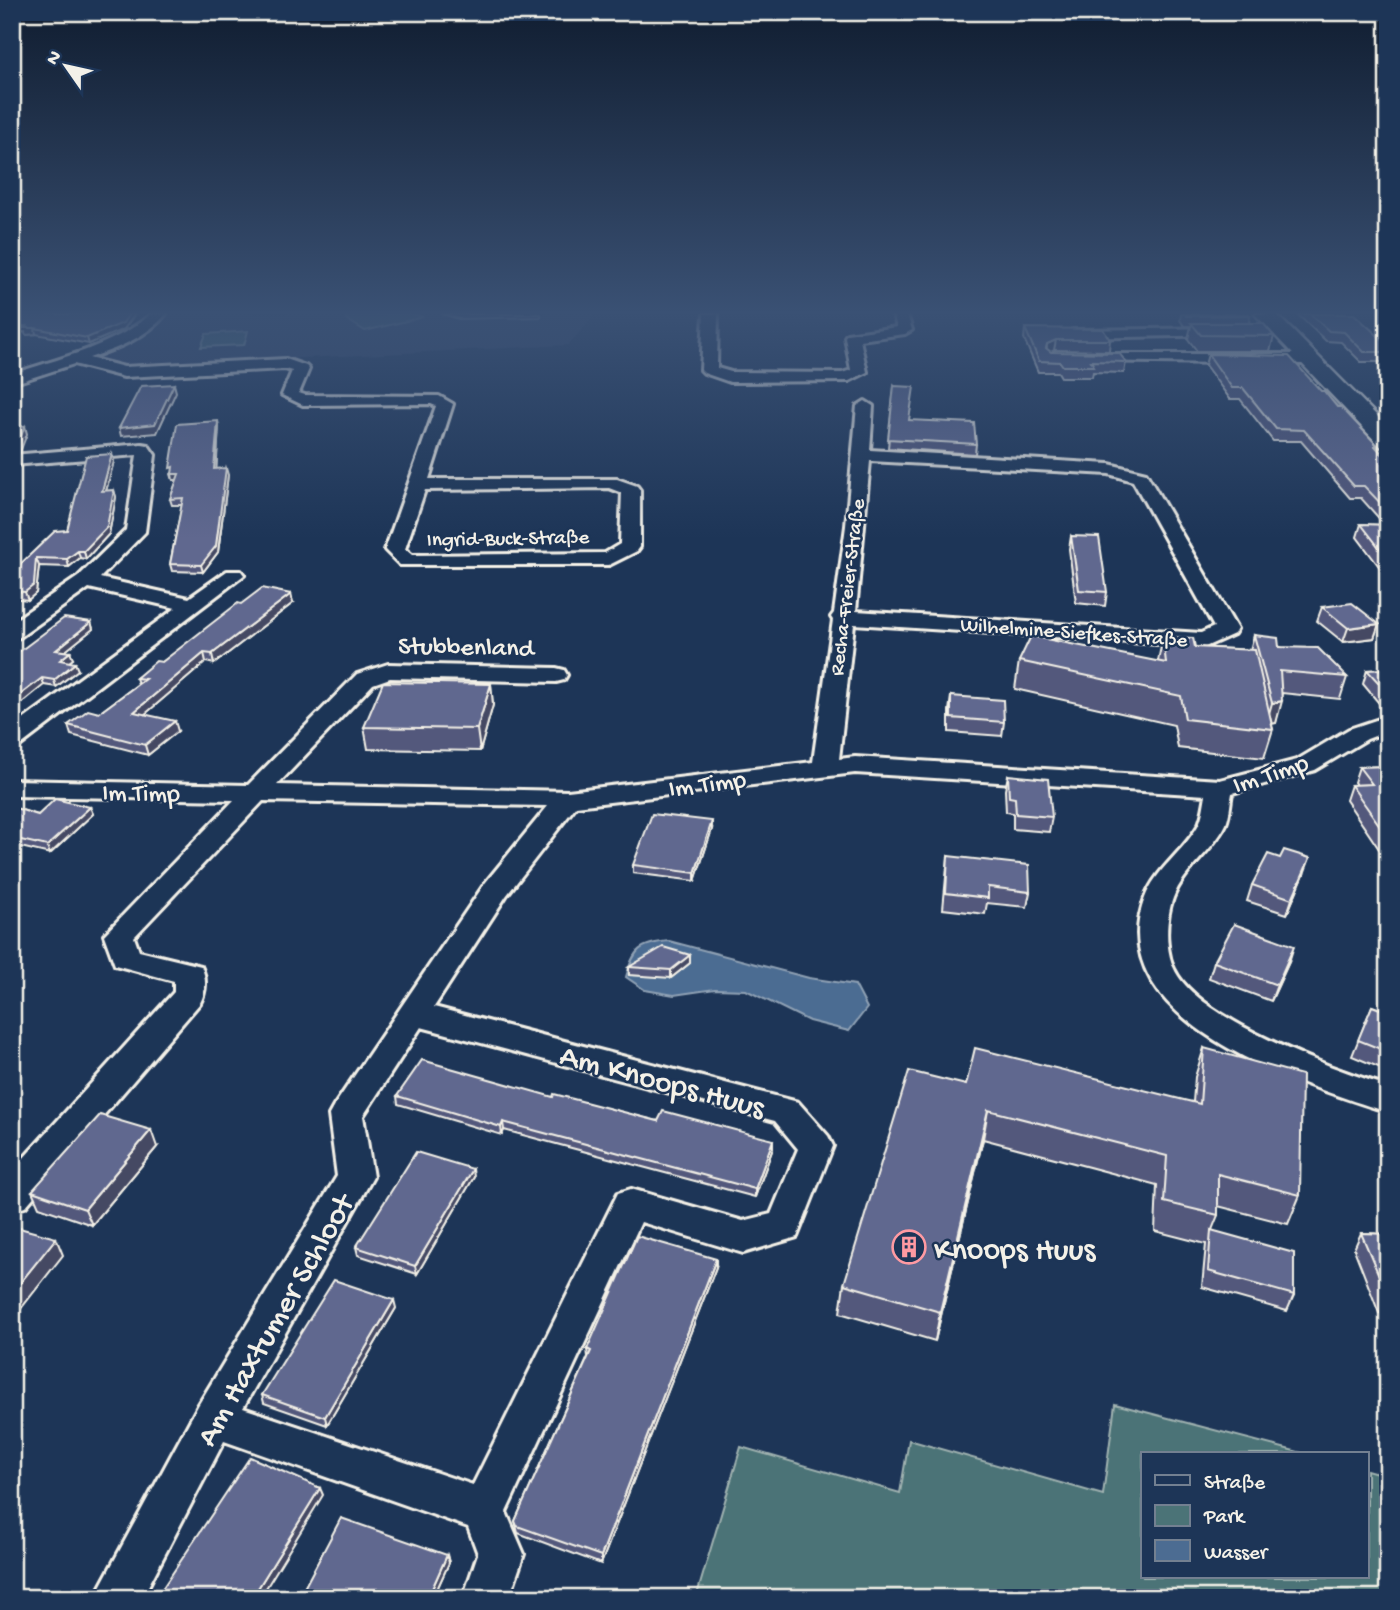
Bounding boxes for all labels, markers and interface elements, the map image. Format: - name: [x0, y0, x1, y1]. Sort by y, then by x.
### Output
- north arrow: [32, 32, 102, 102]
- text: N: [42, 47, 68, 70]
- street label: Recha-Freier-Straße: [826, 496, 873, 677]
- street label: Ingrid-Buck-Straße: [427, 527, 591, 554]
- street label: Wilhelmine-Siefkes-Straße: [959, 614, 1189, 655]
- street label: Stubbenland: [398, 633, 536, 666]
- street label: Im Timp: [1230, 749, 1313, 803]
- street label: Im Timp: [667, 766, 748, 807]
- street label: Im Timp: [102, 779, 180, 812]
- street label: Am Knoops Huus: [555, 1038, 769, 1130]
- street label: Am Haxtumer Schloot: [190, 1186, 366, 1454]
- building icon: Knoops Huus: [890, 1228, 928, 1266]
- place label: Knoops Huus: [934, 1233, 1096, 1271]
- legend: [1141, 1452, 1368, 1578]
- text: Straße: [1204, 1472, 1266, 1497]
- text: Park: [1203, 1506, 1247, 1531]
- text: Wasser: [1204, 1542, 1269, 1567]

